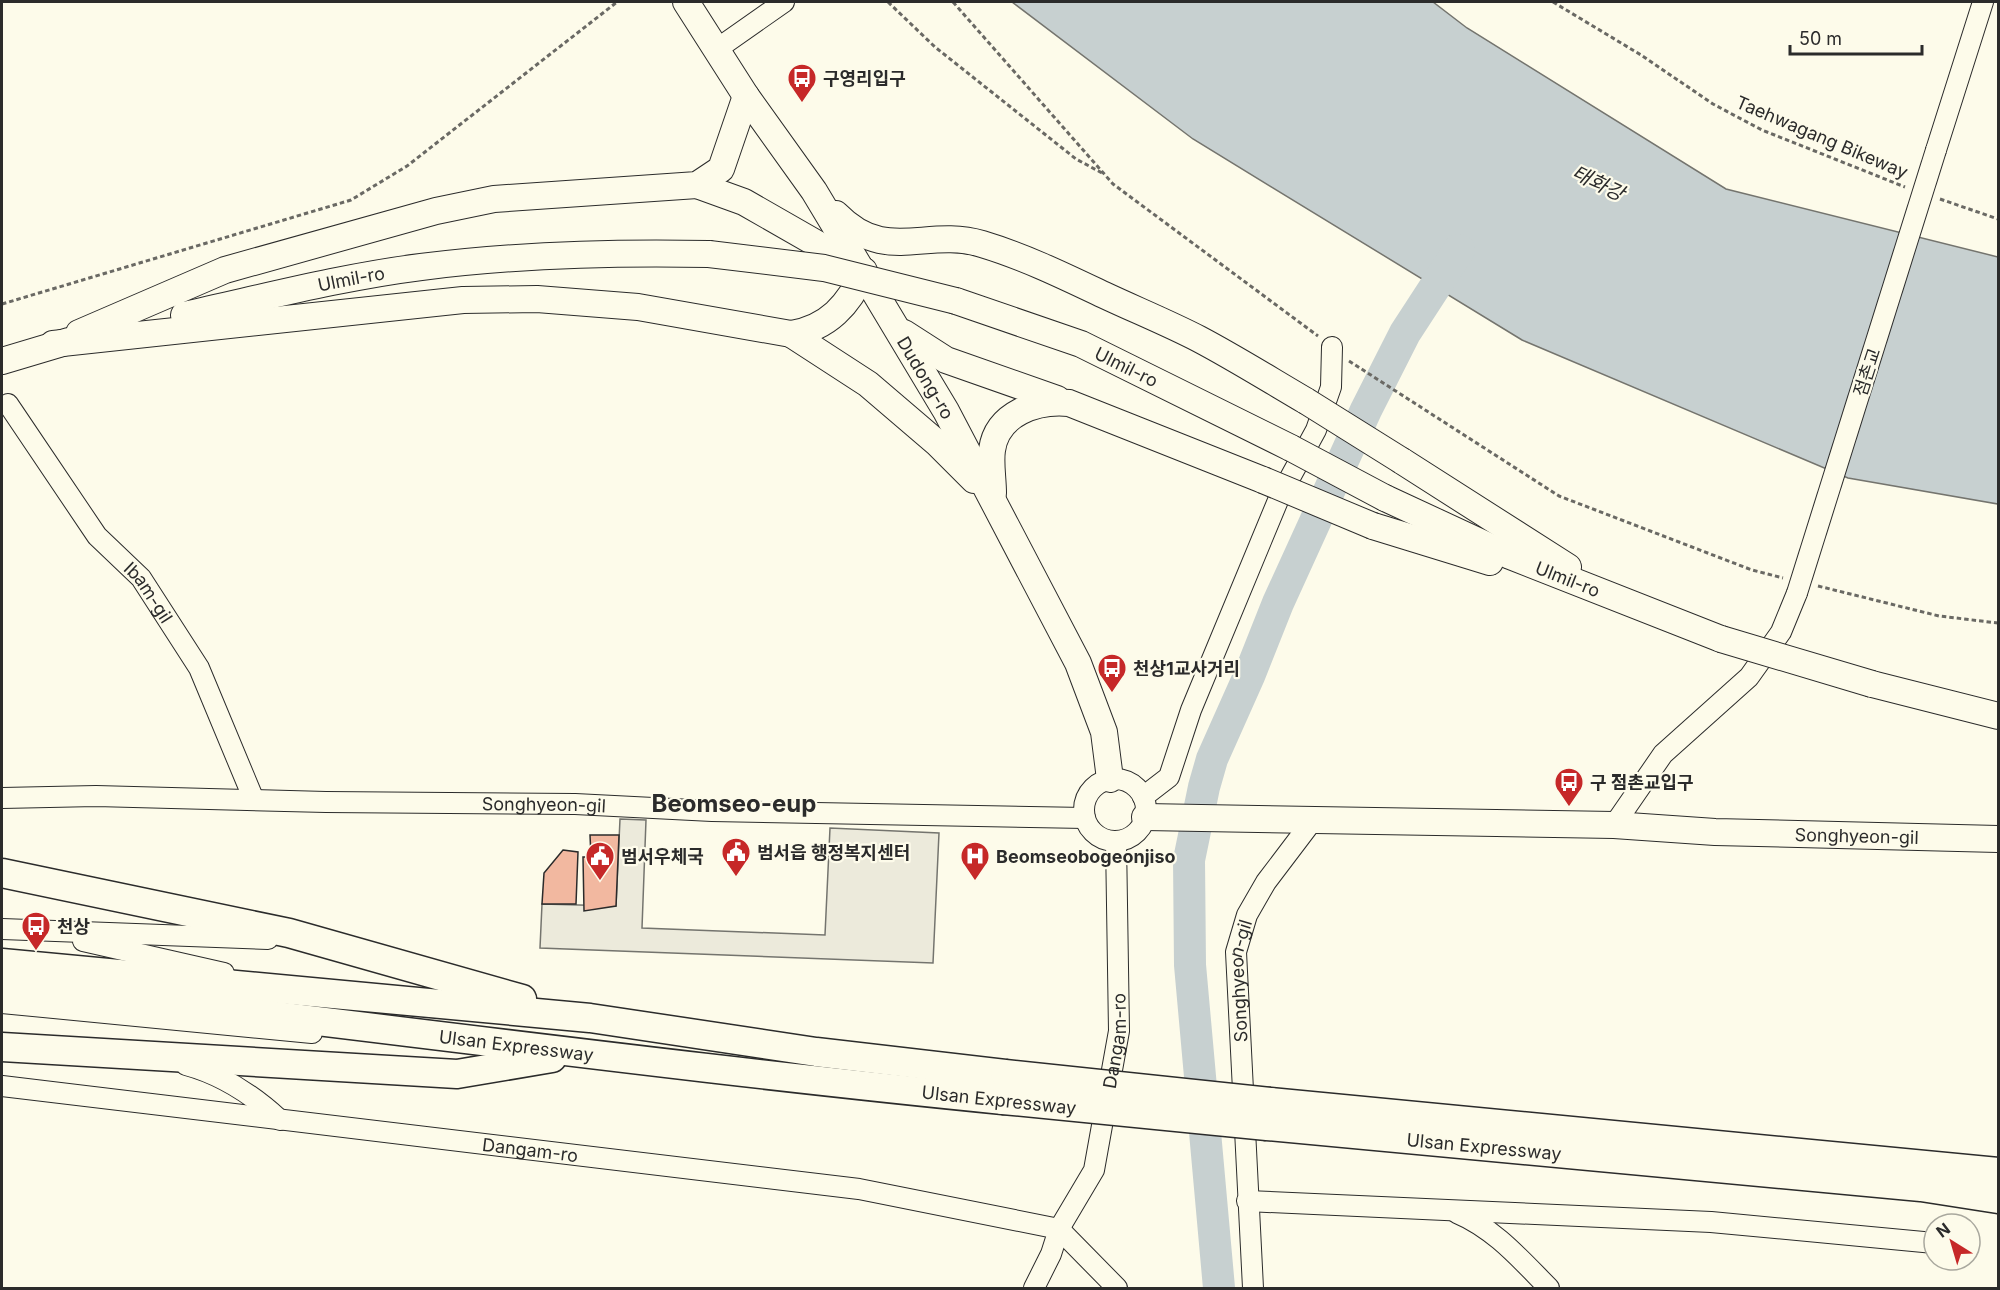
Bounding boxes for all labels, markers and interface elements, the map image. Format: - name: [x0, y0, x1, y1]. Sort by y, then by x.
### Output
- scale bar: [1790, 18, 1922, 56]
- text: 50 m: [1799, 28, 1842, 49]
- bus stop icon: 구영리입구: [786, 62, 818, 104]
- place label: 구영리입구: [823, 68, 906, 89]
- street label: Taehwagang Bikeway: [1733, 91, 1911, 183]
- water label: 태화강: [1568, 160, 1630, 207]
- street label: Ulmil-ro: [316, 262, 386, 295]
- street label: Dudong-ro: [893, 332, 959, 422]
- street label: Ulmil-ro: [1091, 342, 1162, 391]
- street label: 점촌교: [1849, 345, 1885, 399]
- street label: Ibam-gil: [120, 557, 177, 627]
- street label: Ulmil-ro: [1532, 557, 1603, 601]
- bus stop icon: 천상1교사거리: [1096, 652, 1128, 694]
- place label: 천상1교사거리: [1133, 658, 1240, 679]
- bus stop icon: 구 점촌교입구: [1553, 766, 1585, 808]
- place label: 구 점촌교입구: [1590, 772, 1694, 793]
- district label: Beomseo-eup: [652, 789, 816, 818]
- street label: Songhyeon-gil: [482, 793, 606, 816]
- street label: Songhyeon-gil: [1794, 823, 1919, 848]
- public building icon: 범서읍 행정복지센터: [720, 836, 752, 878]
- public building icon: 범서우체국: [584, 840, 616, 882]
- hospital icon: Beomseobogeonjiso: [959, 840, 991, 882]
- place label: 범서읍 행정복지센터: [757, 842, 910, 863]
- place label: 범서우체국: [621, 846, 704, 867]
- place label: Beomseobogeonjiso: [996, 846, 1176, 867]
- bus stop icon: 천상: [20, 910, 52, 952]
- place label: 천상: [57, 916, 91, 937]
- street label: Songhyeon-gil: [1225, 917, 1256, 1043]
- street label: Dangam-ro: [1098, 993, 1130, 1090]
- street label: Ulsan Expressway: [438, 1025, 595, 1065]
- street label: Ulsan Expressway: [921, 1081, 1077, 1119]
- street label: Ulsan Expressway: [1406, 1129, 1562, 1164]
- street label: Dangam-ro: [481, 1133, 579, 1166]
- north arrow: [1922, 1212, 1982, 1272]
- text: N: [1932, 1218, 1954, 1242]

